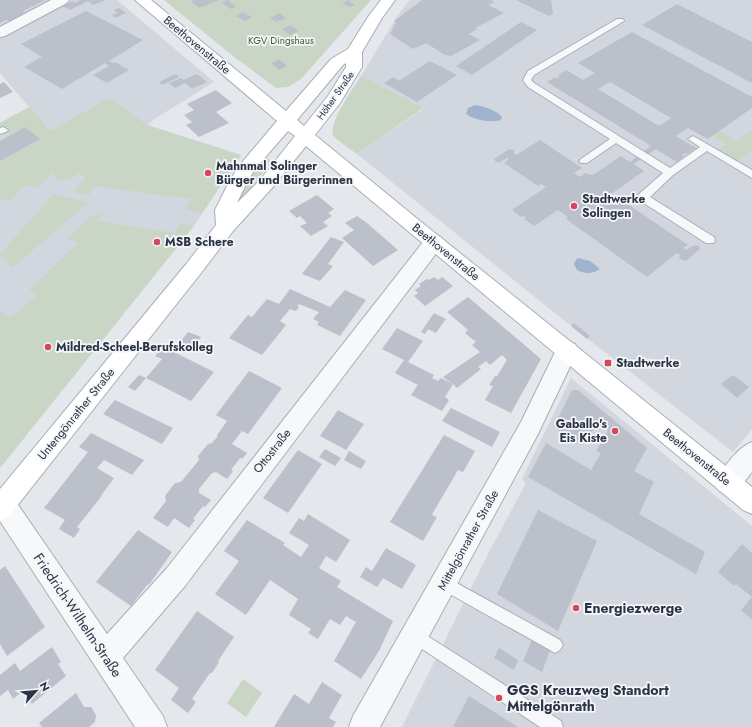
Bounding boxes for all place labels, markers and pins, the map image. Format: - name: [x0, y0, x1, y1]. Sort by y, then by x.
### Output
- place label: Mahnmal Solinger Bürger und Bürgerinnen: [216, 157, 353, 189]
- marker: Mahnmal Solinger Bürger und Bürgerinnen: [203, 168, 213, 178]
- place label: Stadtwerke Solingen: [582, 190, 646, 222]
- marker: Stadtwerke Solingen: [569, 201, 579, 211]
- place label: MSB Schere: [165, 233, 234, 251]
- marker: MSB Schere: [152, 237, 162, 247]
- place label: Mildred-Scheel-Berufskolleg: [56, 338, 213, 356]
- marker: Mildred-Scheel-Berufskolleg: [43, 342, 53, 352]
- place label: Stadtwerke: [616, 354, 680, 372]
- marker: Stadtwerke: [603, 358, 613, 368]
- place label: Gaballo's Eis Kiste: [556, 415, 608, 447]
- marker: Gaballo's Eis Kiste: [610, 426, 620, 436]
- place label: Energiezwerge: [584, 598, 682, 618]
- marker: Energiezwerge: [571, 603, 581, 613]
- place label: GGS Kreuzweg Standort Mittelgönrath: [507, 680, 669, 716]
- marker: GGS Kreuzweg Standort Mittelgönrath: [494, 693, 504, 703]

